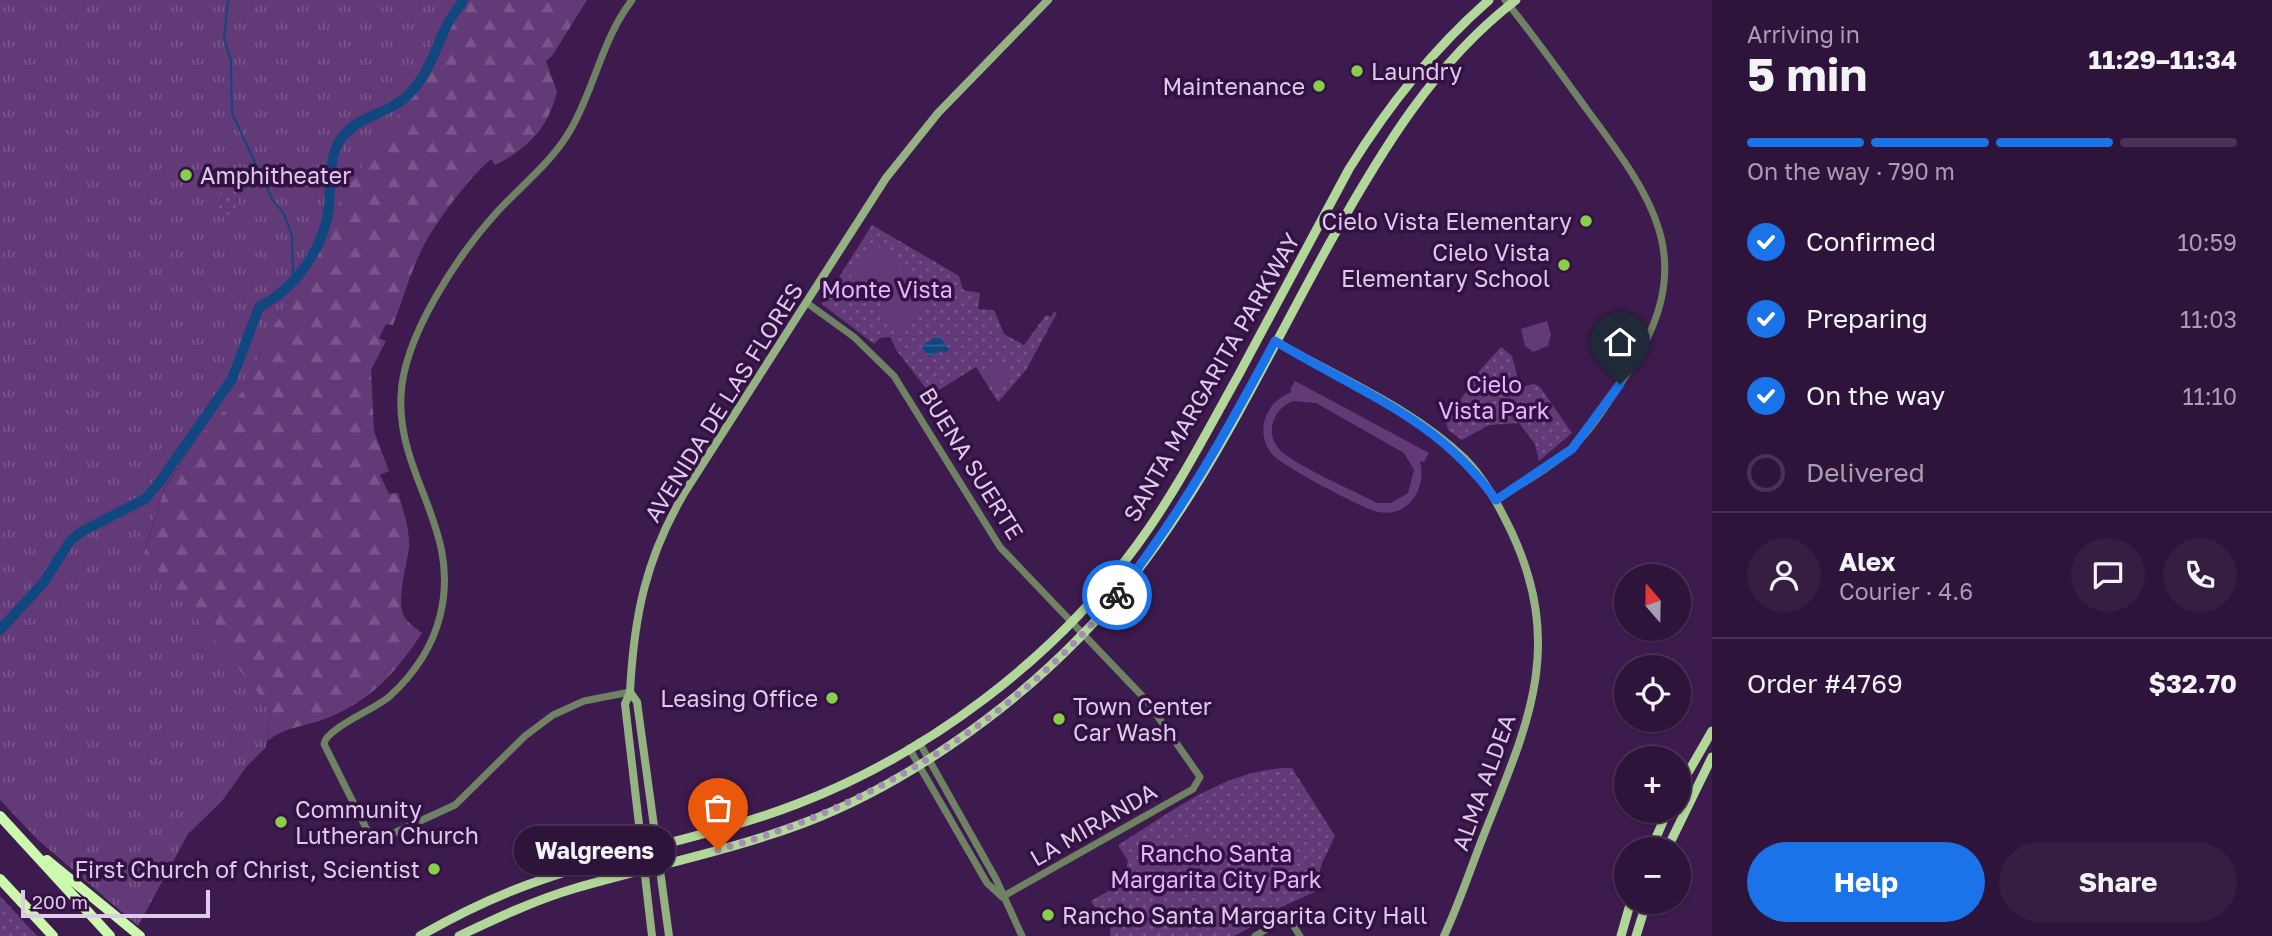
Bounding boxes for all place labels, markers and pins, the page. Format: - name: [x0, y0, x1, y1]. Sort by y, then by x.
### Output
- place label: Laundry: [1371, 57, 1462, 85]
- marker: Laundry: [1349, 63, 1365, 79]
- place label: Maintenance: [1162, 72, 1305, 100]
- marker: Maintenance: [1311, 78, 1327, 94]
- place label: Amphitheater: [200, 161, 351, 189]
- marker: Amphitheater: [178, 167, 194, 183]
- place label: Cielo Vista Elementary: [1322, 207, 1572, 235]
- marker: Cielo Vista Elementary: [1578, 213, 1594, 229]
- place label: Cielo Vista Elementary School: [1341, 238, 1550, 292]
- marker: Cielo Vista Elementary School: [1556, 257, 1572, 273]
- pin: [1590, 312, 1650, 384]
- place label: Leasing Office: [660, 684, 818, 712]
- marker: Leasing Office: [824, 690, 840, 706]
- place label: Town Center Car Wash: [1073, 692, 1212, 746]
- marker: Town Center Car Wash: [1051, 711, 1067, 727]
- pin: [688, 778, 748, 850]
- place label: Community Lutheran Church: [295, 795, 479, 849]
- marker: Community Lutheran Church: [273, 814, 289, 830]
- callout: Walgreens: [515, 826, 676, 874]
- place label: First Church of Christ, Scientist: [74, 855, 420, 883]
- marker: First Church of Christ, Scientist: [426, 861, 442, 877]
- place label: Rancho Santa Margarita City Hall: [1062, 901, 1427, 929]
- marker: Rancho Santa Margarita City Hall: [1040, 907, 1056, 923]

